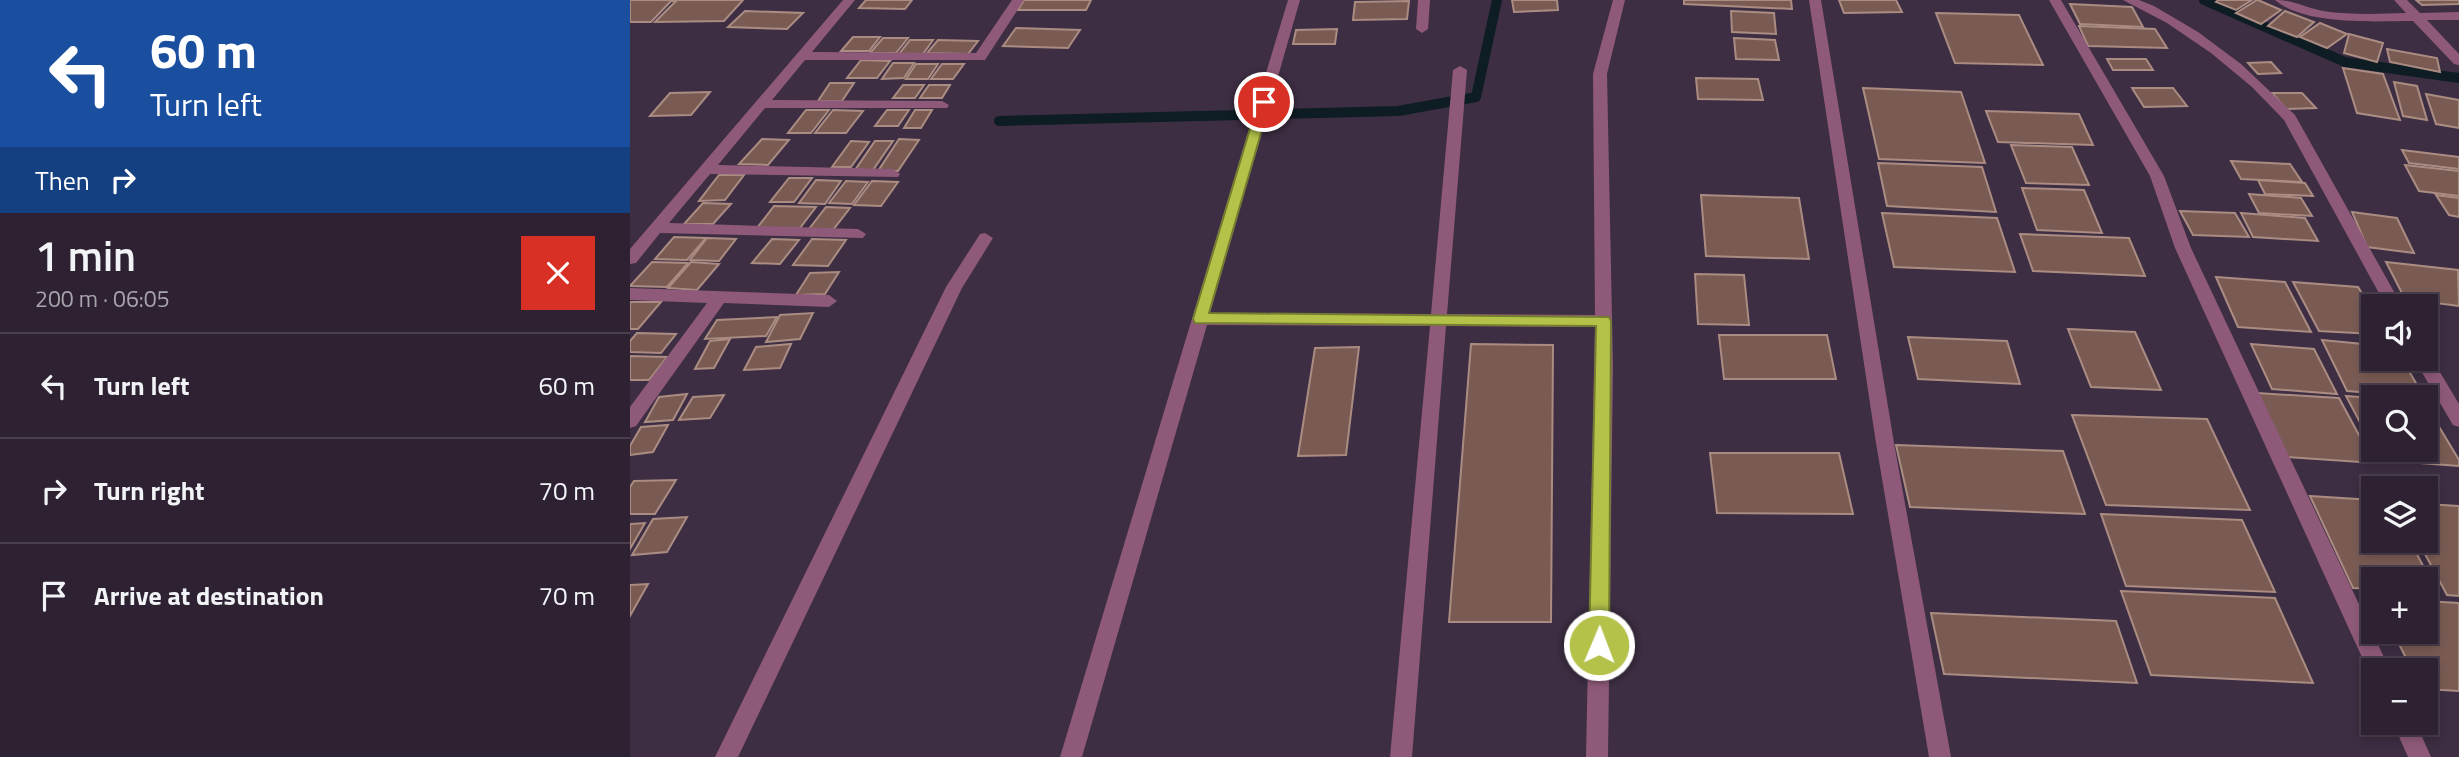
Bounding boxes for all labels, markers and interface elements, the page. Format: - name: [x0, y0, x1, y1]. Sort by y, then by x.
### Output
- text: 60 m: [150, 12, 257, 87]
- icon: left: [35, 28, 126, 119]
- pin: [1234, 72, 1294, 132]
- text: Turn left: [150, 80, 262, 128]
- icon: arrive: [1245, 83, 1283, 121]
- text: Then: [35, 161, 90, 200]
- icon: right: [104, 161, 142, 199]
- text: 1 min: [35, 223, 136, 287]
- button: close: [521, 236, 595, 310]
- text: 200 m · 06:05: [35, 281, 170, 316]
- map controls: [2361, 294, 2438, 735]
- button: sound: [2361, 294, 2438, 371]
- text: Turn left: [94, 366, 189, 405]
- text: 60 m: [538, 366, 595, 405]
- icon: left: [35, 367, 73, 405]
- button: search: [2361, 385, 2438, 462]
- text: Turn right: [94, 471, 205, 510]
- text: 70 m: [538, 471, 595, 510]
- icon: right: [35, 472, 73, 510]
- button: layers: [2361, 476, 2438, 553]
- button: +: [2361, 567, 2438, 644]
- text: Arrive at destination: [94, 576, 324, 615]
- text: 70 m: [538, 576, 595, 615]
- icon: arrive: [35, 577, 73, 615]
- position arrow: [1562, 608, 1636, 682]
- button: −: [2361, 658, 2438, 735]

